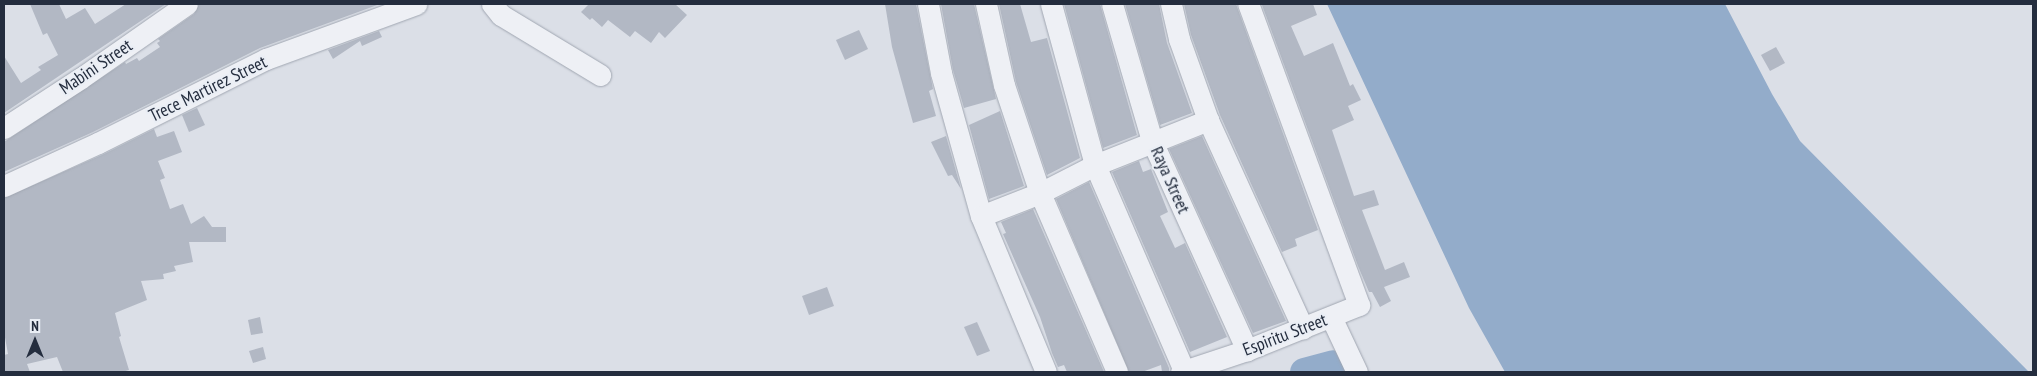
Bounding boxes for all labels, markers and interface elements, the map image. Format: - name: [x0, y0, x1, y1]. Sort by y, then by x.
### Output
- street label: Mabini Street: [55, 35, 137, 99]
- street label: Trece Martirez Street: [145, 51, 271, 127]
- street label: Raya Street: [1146, 143, 1194, 217]
- street label: Espiritu Street: [1240, 309, 1330, 361]
- north arrow: [10, 316, 60, 366]
- text: N: [31, 317, 39, 335]

